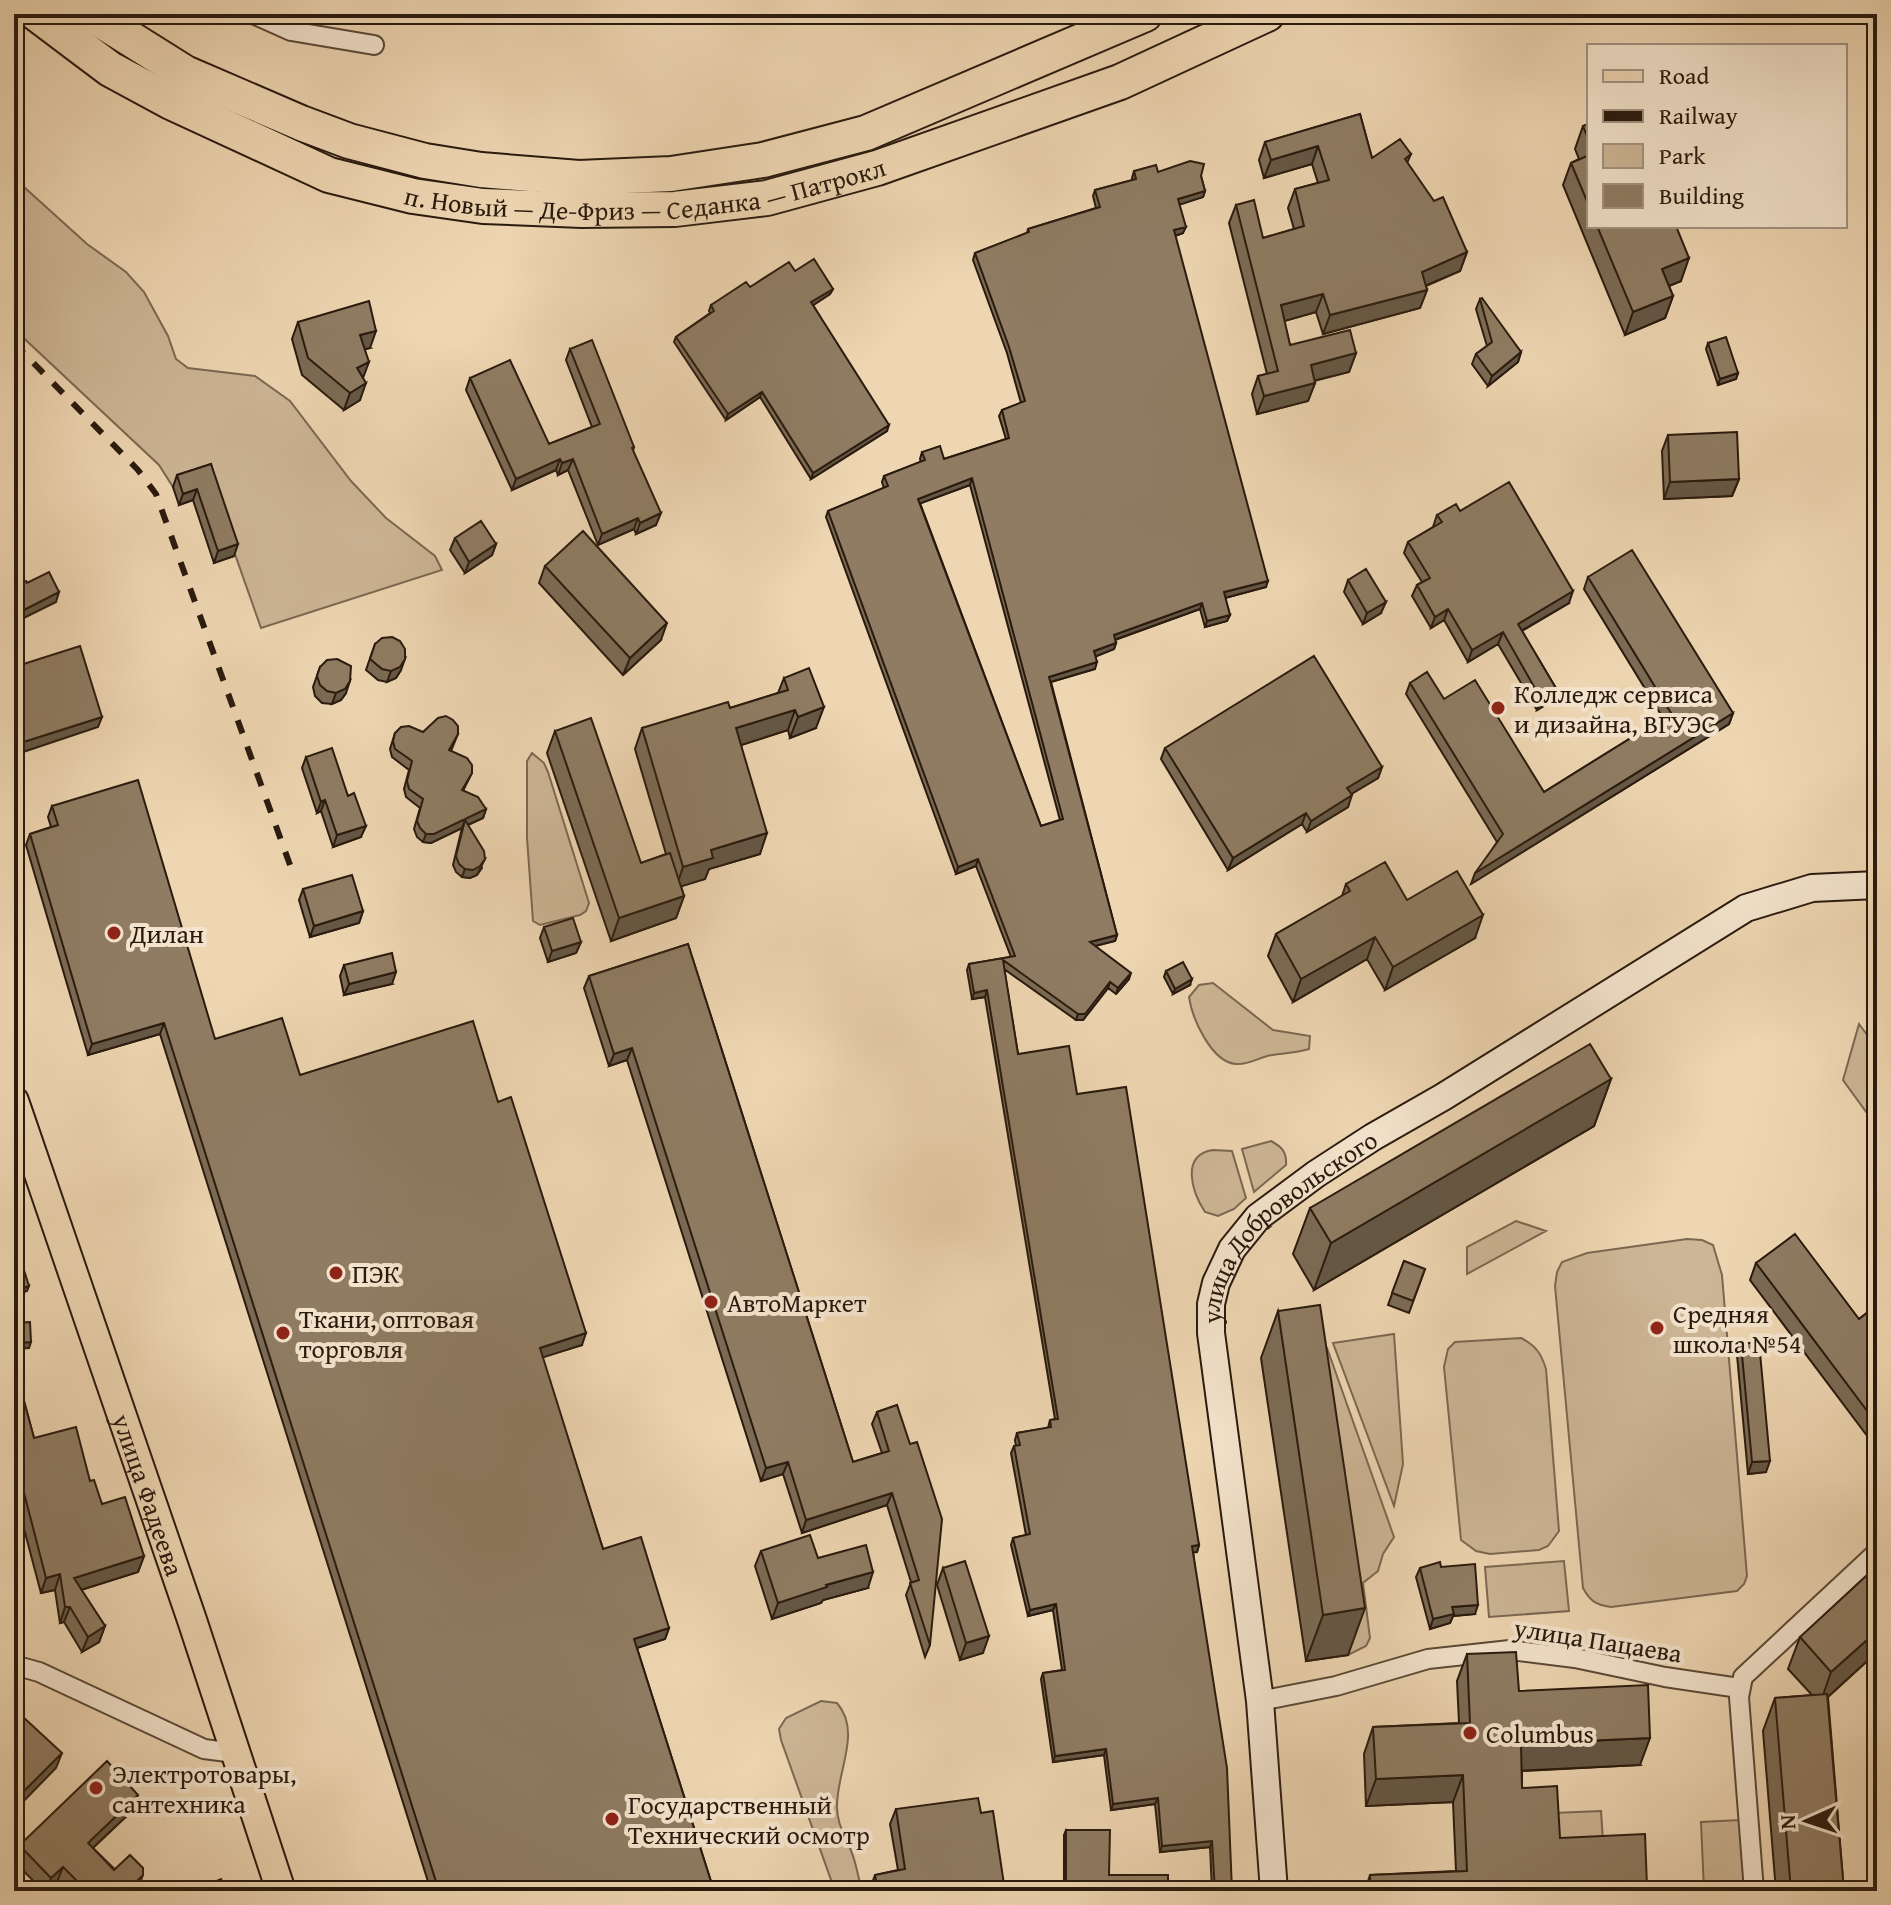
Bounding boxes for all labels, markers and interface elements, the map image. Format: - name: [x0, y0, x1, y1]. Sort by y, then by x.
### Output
- legend: [1587, 44, 1847, 228]
- text: Road: [1659, 58, 1709, 93]
- text: Railway: [1659, 98, 1738, 133]
- text: Park: [1659, 138, 1706, 173]
- street label: п. Новый — Де-Фриз — Седанка — Патрокл: [401, 147, 891, 230]
- text: Building: [1659, 178, 1744, 213]
- place label: Колледж сервиса и дизайна, ВГУЭС: [1514, 674, 1716, 743]
- marker: Колледж сервиса и дизайна, ВГУЭС: [1489, 699, 1507, 717]
- place label: Дилан: [129, 914, 204, 953]
- marker: Дилан: [105, 924, 123, 942]
- street label: улица Добровольского: [1191, 1120, 1385, 1325]
- place label: ПЭК: [352, 1254, 400, 1293]
- marker: ПЭК: [327, 1264, 345, 1282]
- place label: АвтоМаркет: [727, 1283, 867, 1322]
- marker: АвтоМаркет: [702, 1293, 720, 1311]
- place label: Средняя школа №54: [1673, 1294, 1802, 1363]
- place label: Ткани, оптовая торговля: [299, 1299, 474, 1368]
- marker: Средняя школа №54: [1648, 1319, 1666, 1337]
- marker: Ткани, оптовая торговля: [274, 1324, 292, 1342]
- street label: улица Фадеева: [103, 1407, 195, 1581]
- street label: улица Пацаева: [1510, 1607, 1685, 1673]
- place label: Columbus: [1486, 1714, 1594, 1753]
- marker: Columbus: [1461, 1724, 1479, 1742]
- place label: Электротовары, сантехника: [112, 1754, 296, 1823]
- marker: Электротовары, сантехника: [87, 1779, 105, 1797]
- north arrow: [1767, 1781, 1847, 1861]
- place label: Государственный Технический осмотр: [628, 1785, 870, 1854]
- marker: Государственный Технический осмотр: [603, 1810, 621, 1828]
- text: N: [1771, 1814, 1803, 1830]

